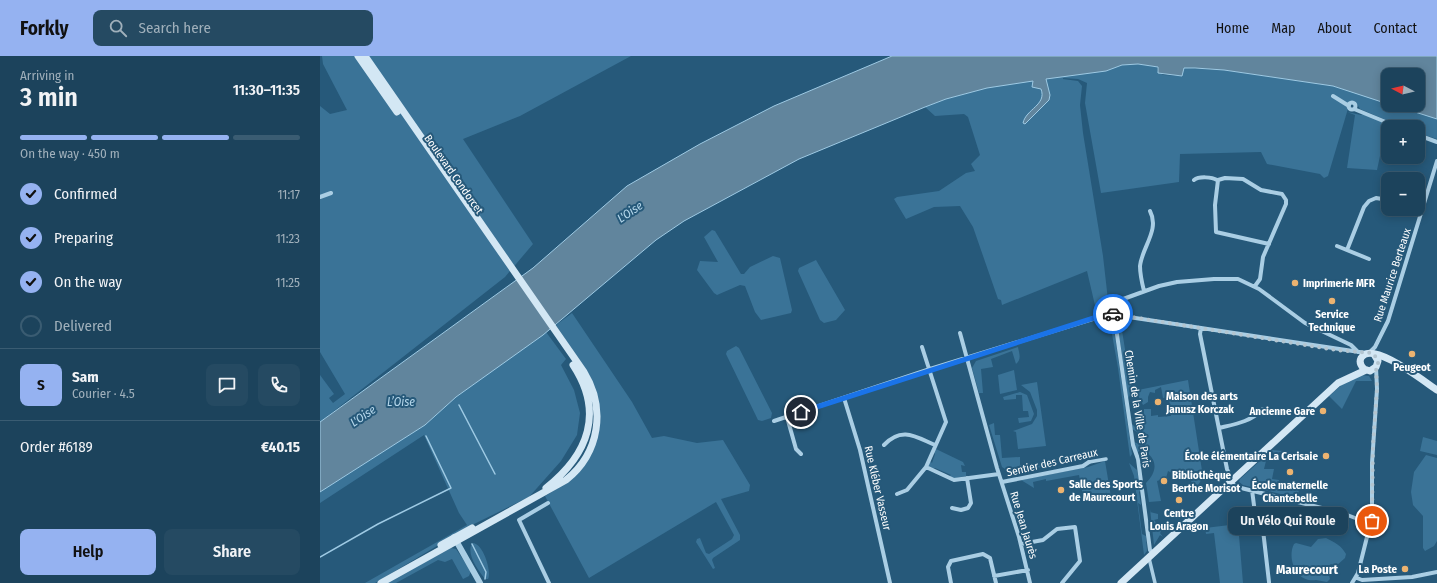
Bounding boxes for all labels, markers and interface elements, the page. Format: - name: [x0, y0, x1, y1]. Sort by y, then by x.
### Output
- search box: [93, 10, 373, 46]
- text: Forkly: [20, 17, 69, 40]
- icon: search: [107, 17, 129, 39]
- text: Search here: [139, 19, 211, 37]
- text: Home: [1216, 20, 1249, 37]
- text: Map: [1271, 20, 1295, 37]
- text: About: [1317, 20, 1352, 37]
- text: Contact: [1374, 20, 1417, 37]
- text: Arriving in: [20, 68, 74, 83]
- north arrow: [1381, 68, 1425, 112]
- map controls: [1381, 68, 1425, 216]
- text: 11:30–11:35: [233, 81, 300, 99]
- text: 3 min: [20, 82, 78, 113]
- button: +: [1381, 120, 1425, 164]
- street label: Boulevard Condorcet: [421, 132, 486, 217]
- text: On the way · 450 m: [20, 146, 120, 161]
- button: −: [1381, 172, 1425, 216]
- icon: check: [20, 183, 42, 205]
- text: Confirmed: [54, 185, 117, 203]
- text: 11:17: [277, 187, 300, 202]
- water label: L'Oise: [615, 198, 646, 226]
- street label: Rue Maurice Berteaux: [1371, 226, 1414, 324]
- icon: check: [20, 227, 42, 249]
- text: Preparing: [54, 229, 113, 247]
- text: 11:23: [276, 231, 300, 246]
- icon: check: [20, 271, 42, 293]
- text: On the way: [54, 273, 122, 291]
- text: 11:25: [276, 275, 300, 290]
- place label: Imprimerie MFR: [1303, 277, 1376, 290]
- marker: Imprimerie MFR: [1290, 278, 1300, 288]
- courier: [1093, 294, 1133, 334]
- marker: Service Technique: [1327, 296, 1337, 306]
- icon: car: [1102, 303, 1124, 325]
- place label: Service Technique: [1309, 308, 1356, 334]
- text: Delivered: [54, 317, 112, 335]
- street label: Chemin de la Ville de Paris: [1122, 349, 1153, 469]
- marker: Peugeot: [1407, 349, 1417, 359]
- place label: Peugeot: [1393, 361, 1431, 374]
- button: chat: [206, 364, 248, 406]
- button: phone: [258, 364, 300, 406]
- text: Sam: [72, 368, 99, 386]
- text: S: [37, 376, 45, 394]
- text: Courier · 4.5: [72, 386, 135, 401]
- place label: Maison des arts Janusz Korczak: [1165, 390, 1238, 416]
- water label: L’Oise: [387, 395, 415, 409]
- pin: [784, 395, 818, 429]
- marker: Maison des arts Janusz Korczak: [1153, 397, 1163, 407]
- icon: home: [790, 401, 812, 423]
- water label: L'Oise: [348, 402, 379, 430]
- place label: Ancienne Gare: [1248, 405, 1315, 418]
- marker: Ancienne Gare: [1318, 406, 1328, 416]
- text: Order #6189: [20, 438, 93, 456]
- text: €40.15: [261, 438, 300, 456]
- street label: Rue Kléber Vasseur: [861, 445, 894, 532]
- street label: Sentier des Carreaux: [1005, 446, 1099, 479]
- place label: École élémentaire La Cerisaie: [1185, 449, 1318, 463]
- marker: École élémentaire La Cerisaie: [1321, 451, 1331, 461]
- marker: École maternelle Chantebelle: [1285, 467, 1295, 477]
- place label: Bibliothèque Berthe Morisot: [1172, 469, 1241, 495]
- marker: Bibliothèque Berthe Morisot: [1159, 476, 1169, 486]
- place label: Salle des Sports de Maurecourt: [1069, 478, 1143, 504]
- place label: École maternelle Chantebelle: [1252, 478, 1329, 505]
- marker: Salle des Sports de Maurecourt: [1056, 485, 1066, 495]
- street label: Rue Jean Jaurès: [1007, 490, 1040, 561]
- marker: Centre Louis Aragon: [1174, 495, 1184, 505]
- pin: [1355, 504, 1389, 538]
- place label: Centre Louis Aragon: [1150, 507, 1208, 533]
- callout: Un Vélo Qui Roule: [1228, 507, 1348, 535]
- icon: bag: [1361, 510, 1383, 532]
- text: Un Vélo Qui Roule: [1240, 513, 1336, 528]
- button: Help: [20, 529, 156, 575]
- button: Share: [164, 529, 300, 575]
- district label: Maurecourt: [1276, 562, 1338, 577]
- place label: La Poste: [1359, 563, 1397, 576]
- marker: La Poste: [1400, 564, 1410, 574]

